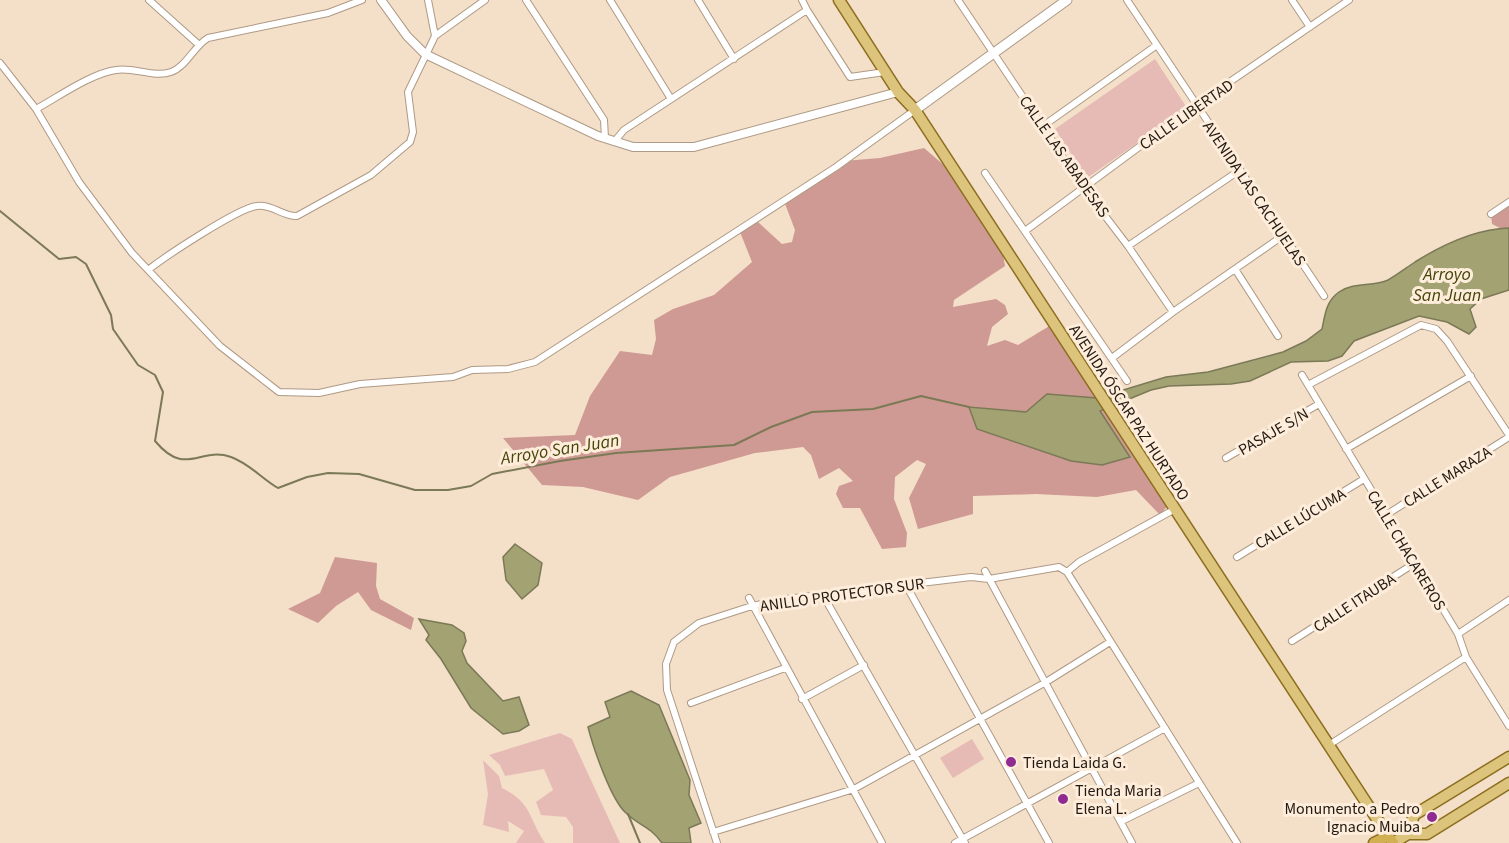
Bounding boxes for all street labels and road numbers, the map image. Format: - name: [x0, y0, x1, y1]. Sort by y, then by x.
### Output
- street label: CALLE LIBERTAD: [1135, 74, 1238, 155]
- street label: CALLE LAS ABADESAS: [1014, 91, 1115, 222]
- street label: AVENIDA LAS CACHUELAS: [1197, 117, 1311, 270]
- street label: AVENIDA ÓSCAR PAZ HURTADO: [1064, 320, 1194, 505]
- street label: PASAJE S/N: [1234, 403, 1313, 461]
- street label: CALLE MARAZA: [1399, 441, 1496, 513]
- street label: CALLE LÚCUMA: [1251, 483, 1350, 555]
- street label: CALLE CHACAREROS: [1361, 486, 1451, 615]
- street label: CALLE ITAUBA: [1309, 568, 1400, 638]
- street label: ANILLO PROTECTOR SUR: [759, 573, 926, 617]

